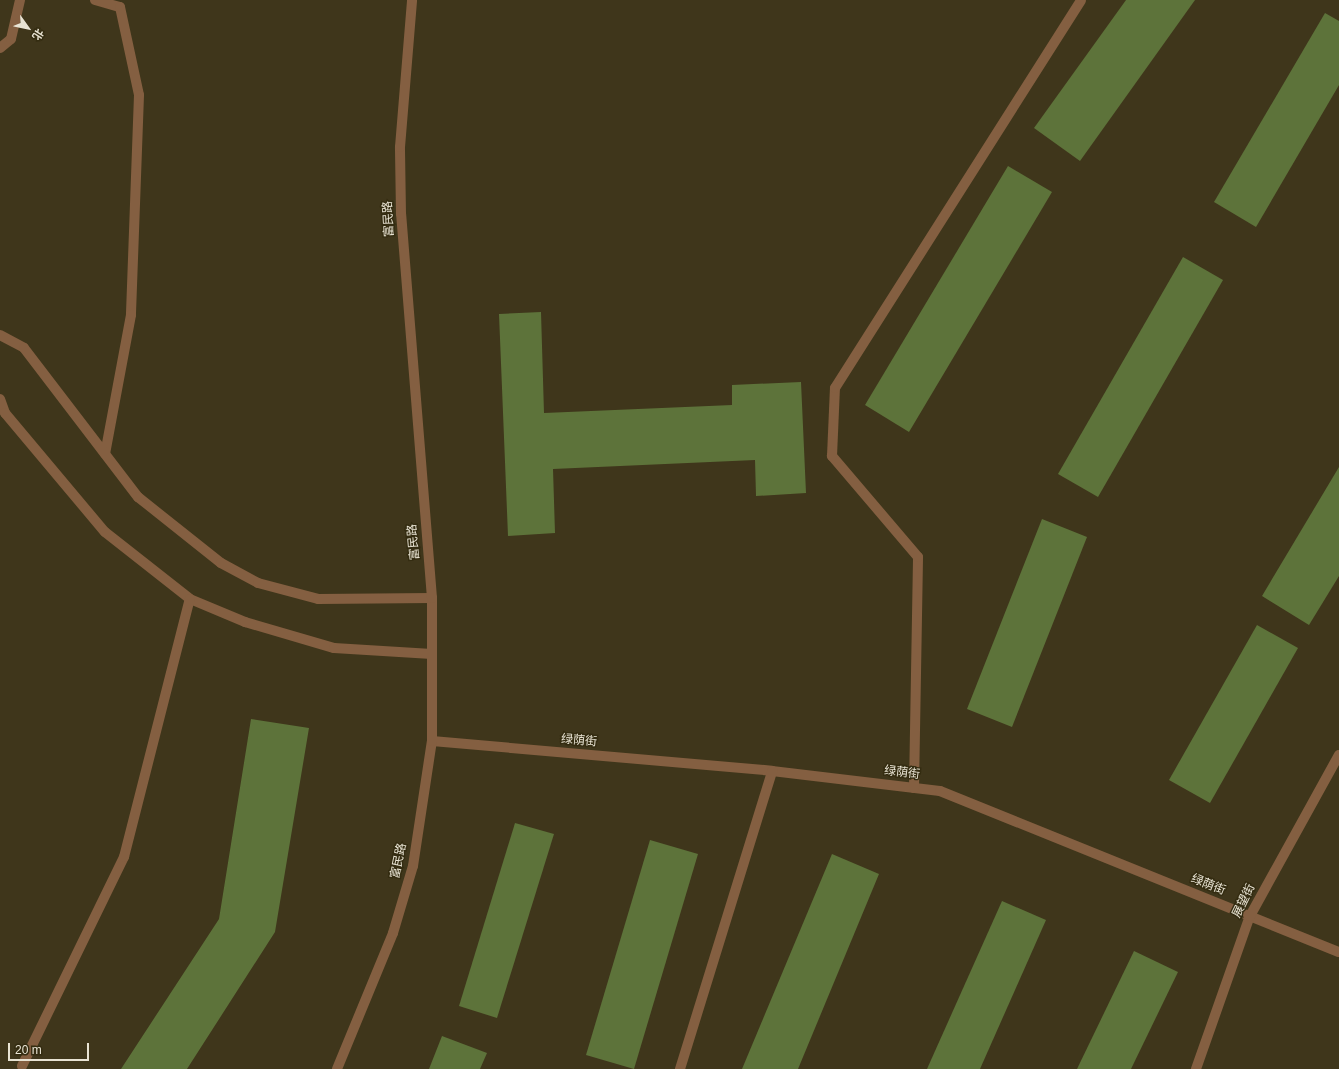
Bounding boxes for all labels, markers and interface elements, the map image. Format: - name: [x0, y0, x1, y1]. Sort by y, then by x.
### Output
- north arrow: [8, 8, 48, 48]
- text: 北: [30, 27, 46, 42]
- street label: 富民路: [381, 201, 397, 237]
- street label: 富民路: [405, 523, 423, 561]
- street label: 绿荫街: [560, 732, 598, 750]
- street label: 绿荫街: [883, 764, 921, 782]
- street label: 富民路: [388, 842, 410, 880]
- street label: 绿荫街: [1189, 872, 1227, 898]
- street label: 展望街: [1230, 882, 1258, 920]
- scale bar: [10, 1035, 91, 1061]
- text: 20 m: [15, 1043, 42, 1057]

